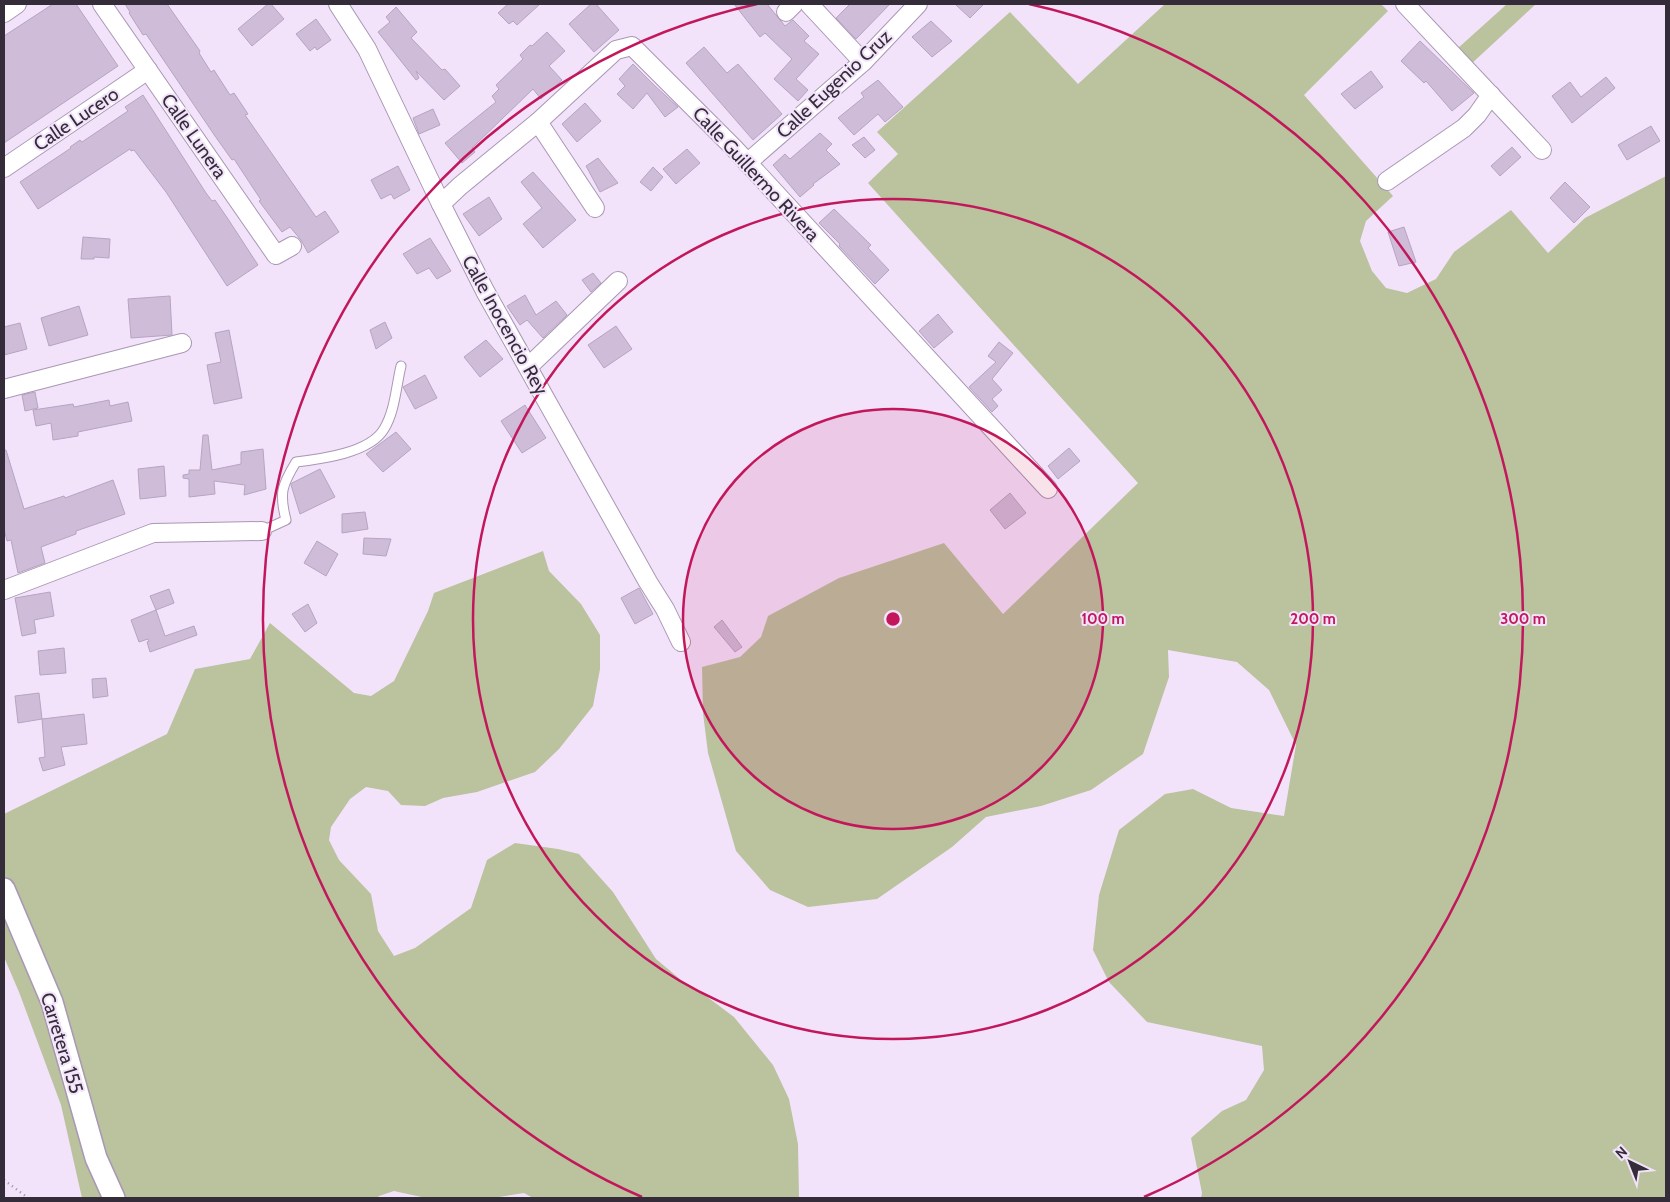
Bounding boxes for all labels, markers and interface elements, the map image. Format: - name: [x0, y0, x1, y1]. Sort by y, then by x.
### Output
- street label: Calle Eugenio Cruz: [772, 25, 896, 143]
- street label: Calle Lucero: [29, 82, 123, 156]
- street label: Calle Lunera: [156, 89, 232, 183]
- street label: Calle Guillermo Rivera: [688, 102, 824, 246]
- street label: Calle Inocencio Rey: [457, 251, 553, 399]
- centre of rings: [884, 610, 902, 628]
- text: 100 m: [1081, 610, 1125, 628]
- text: 200 m: [1290, 610, 1336, 628]
- text: 300 m: [1500, 610, 1546, 628]
- street label: Carretera 155: [36, 990, 88, 1096]
- north arrow: [1605, 1137, 1655, 1187]
- text: N: [1611, 1143, 1631, 1162]

